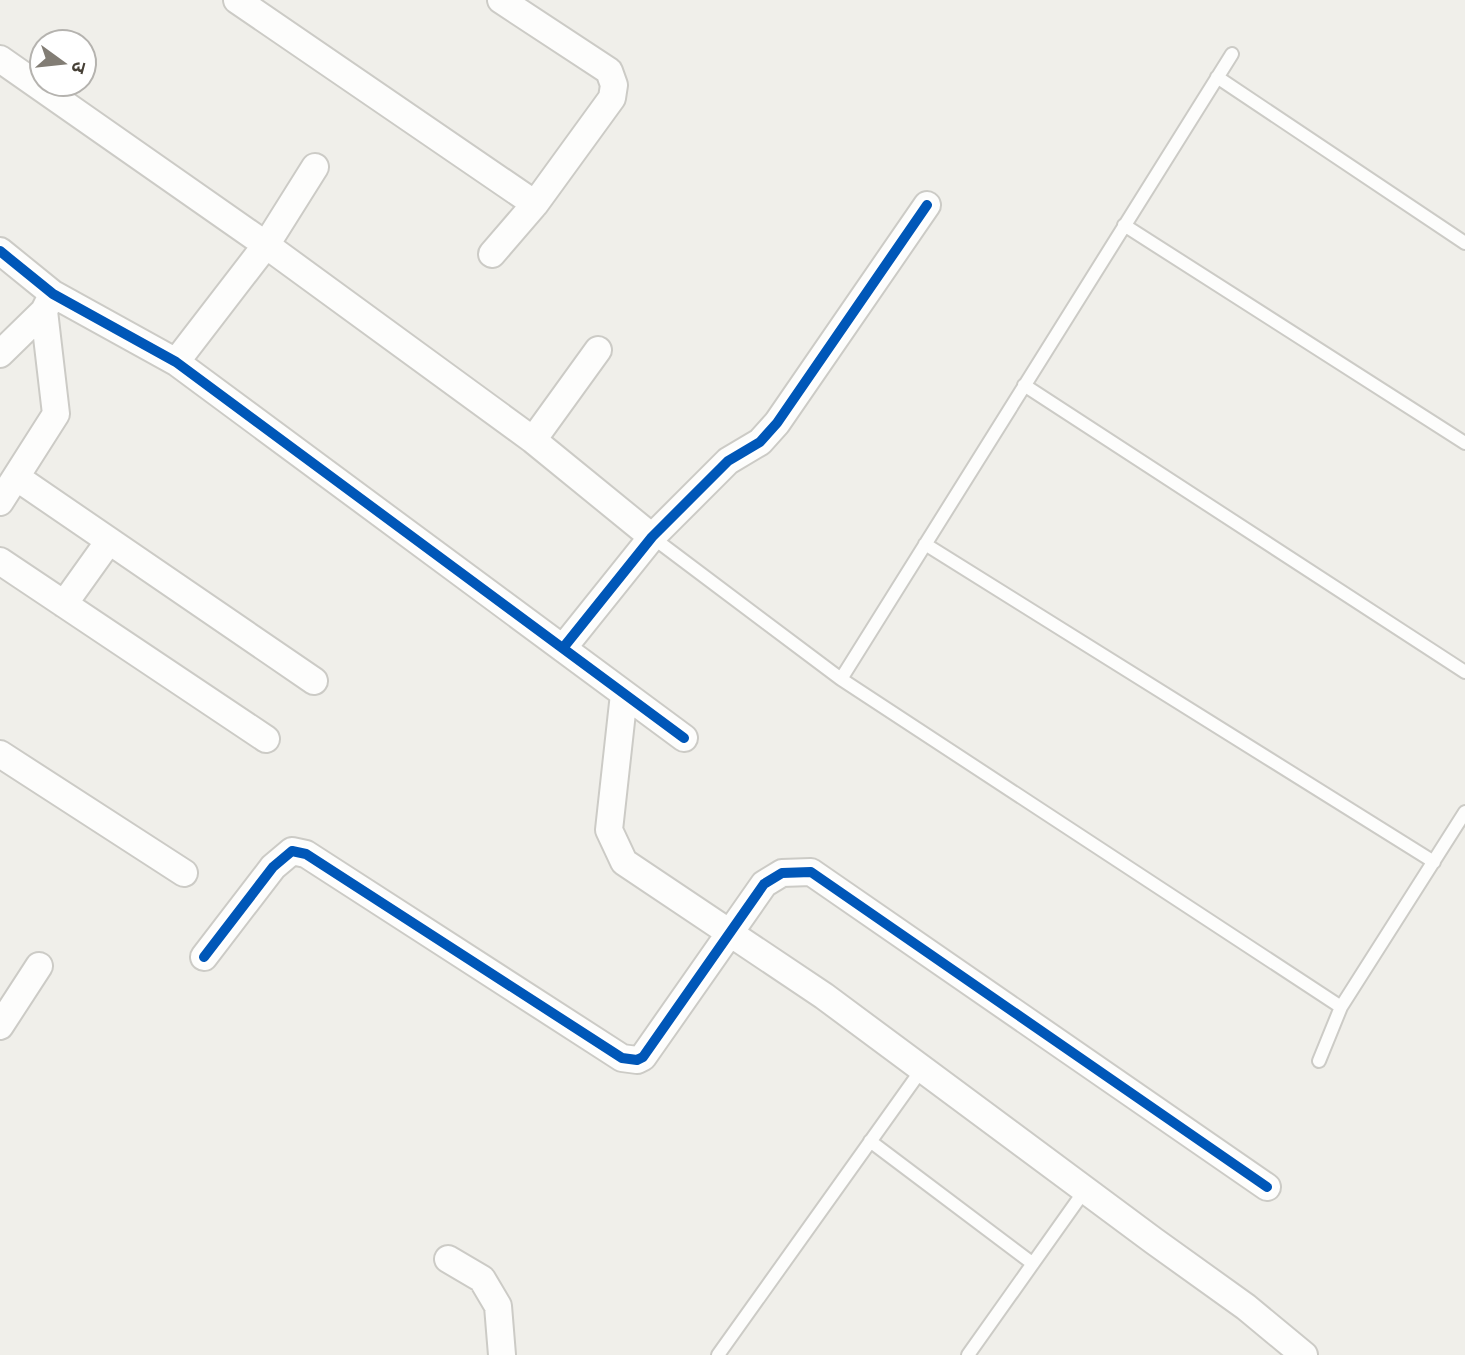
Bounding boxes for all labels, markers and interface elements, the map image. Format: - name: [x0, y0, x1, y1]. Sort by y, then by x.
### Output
- north arrow: [28, 28, 98, 98]
- text: उ: [67, 59, 91, 76]

